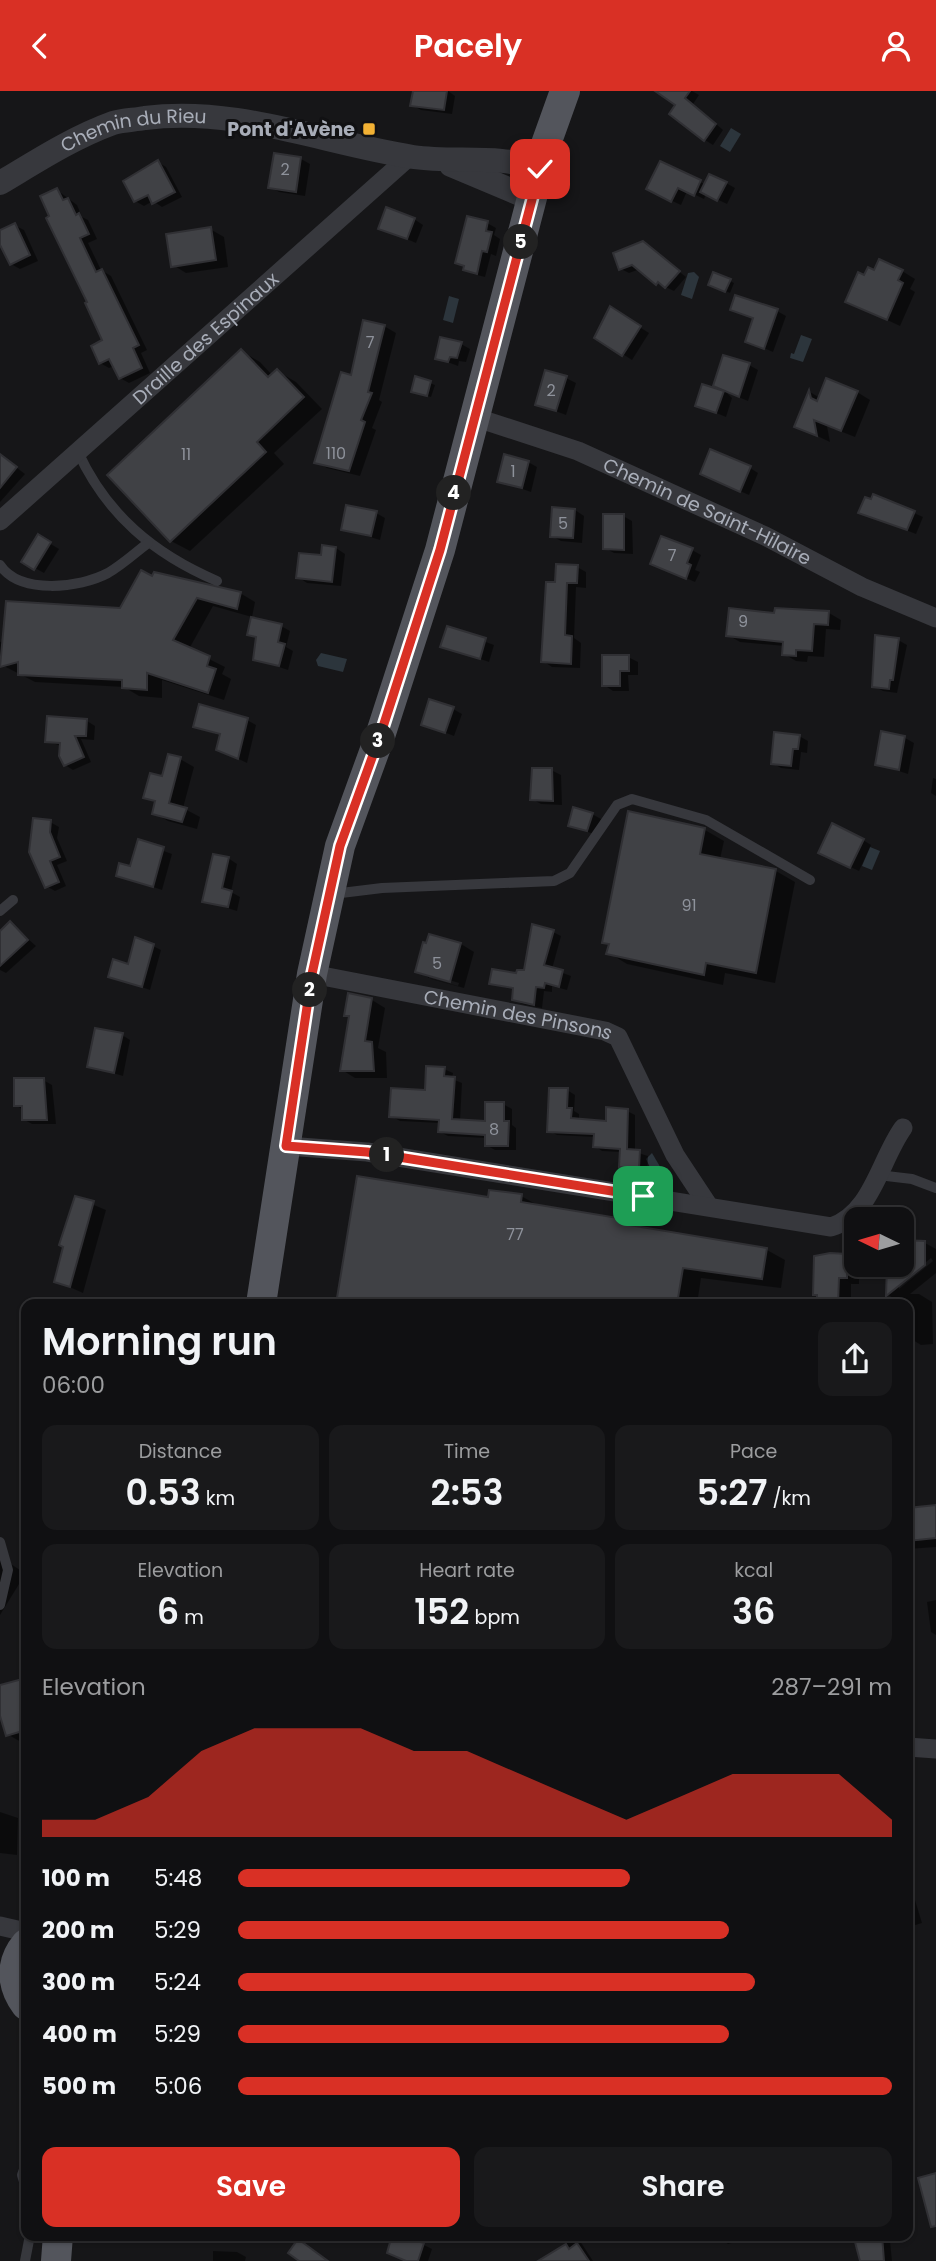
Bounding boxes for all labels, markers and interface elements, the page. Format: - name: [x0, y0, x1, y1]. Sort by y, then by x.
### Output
- text: Pacely: [414, 23, 522, 68]
- icon: back: [21, 27, 59, 65]
- icon: person: [877, 27, 915, 65]
- street label: Chemin du Rieu: [56, 103, 207, 159]
- place label: Pont d'Avène: [227, 116, 355, 143]
- marker: Pont d'Avène: [361, 121, 377, 137]
- pin: [510, 139, 570, 199]
- icon: check: [521, 150, 559, 188]
- house number: 2: [280, 158, 290, 181]
- pin: 5: [504, 225, 538, 259]
- text: 5: [514, 228, 527, 255]
- street label: Draille des Espinaux: [127, 266, 285, 411]
- house number: 7: [366, 331, 375, 354]
- house number: 2: [546, 379, 556, 402]
- house number: 110: [326, 442, 346, 465]
- house number: 11: [181, 443, 191, 466]
- street label: Chemin de Saint-Hilaire: [599, 451, 816, 572]
- house number: 1: [510, 460, 516, 483]
- pin: 4: [436, 475, 472, 511]
- text: 4: [447, 479, 460, 506]
- house number: 5: [558, 512, 568, 535]
- house number: 7: [668, 544, 677, 567]
- house number: 9: [738, 610, 748, 633]
- pin: 3: [360, 723, 396, 759]
- text: 3: [372, 727, 383, 754]
- house number: 91: [681, 894, 697, 917]
- house number: 5: [432, 952, 442, 975]
- pin: 2: [292, 972, 328, 1007]
- text: 2: [304, 976, 315, 1003]
- street label: Chemin des Pinsons: [421, 983, 617, 1047]
- house number: 8: [489, 1118, 499, 1141]
- pin: 1: [370, 1137, 404, 1173]
- text: 1: [383, 1141, 390, 1168]
- pin: [613, 1166, 673, 1226]
- icon: arrive: [624, 1177, 662, 1215]
- north arrow: [844, 1207, 914, 1277]
- map controls: [844, 1207, 914, 1277]
- house number: 77: [506, 1223, 524, 1246]
- text: Morning run: [42, 1315, 277, 1368]
- button: share: [818, 1322, 892, 1396]
- text: 06:00: [42, 1369, 105, 1401]
- text: Distance: [139, 1438, 222, 1465]
- text: Time: [444, 1438, 490, 1465]
- text: Pace: [730, 1438, 777, 1465]
- text: 0.53: [126, 1468, 201, 1517]
- text: 2:53: [431, 1468, 503, 1517]
- text: 5:27: [696, 1468, 767, 1517]
- text: km: [201, 1485, 235, 1512]
- text: /km: [767, 1485, 811, 1512]
- text: Elevation: [138, 1557, 223, 1584]
- text: Heart rate: [419, 1557, 515, 1584]
- text: kcal: [734, 1557, 773, 1584]
- text: 6: [157, 1587, 179, 1636]
- text: 152: [414, 1587, 469, 1636]
- text: 36: [732, 1587, 775, 1636]
- text: m: [179, 1604, 204, 1631]
- text: bpm: [469, 1604, 520, 1631]
- text: Elevation: [42, 1671, 146, 1703]
- text: 287–291 m: [771, 1671, 892, 1703]
- text: 100 m: [42, 1862, 110, 1894]
- text: 5:48: [154, 1862, 202, 1894]
- text: 200 m: [42, 1914, 114, 1946]
- text: 5:29: [154, 1914, 201, 1946]
- text: 300 m: [42, 1966, 115, 1998]
- text: 5:24: [154, 1966, 201, 1998]
- text: 400 m: [42, 2018, 117, 2050]
- text: 5:29: [154, 2018, 201, 2050]
- text: 500 m: [42, 2070, 116, 2102]
- text: 5:06: [154, 2070, 202, 2102]
- button: Save: [42, 2147, 460, 2227]
- button: Share: [474, 2147, 892, 2227]

